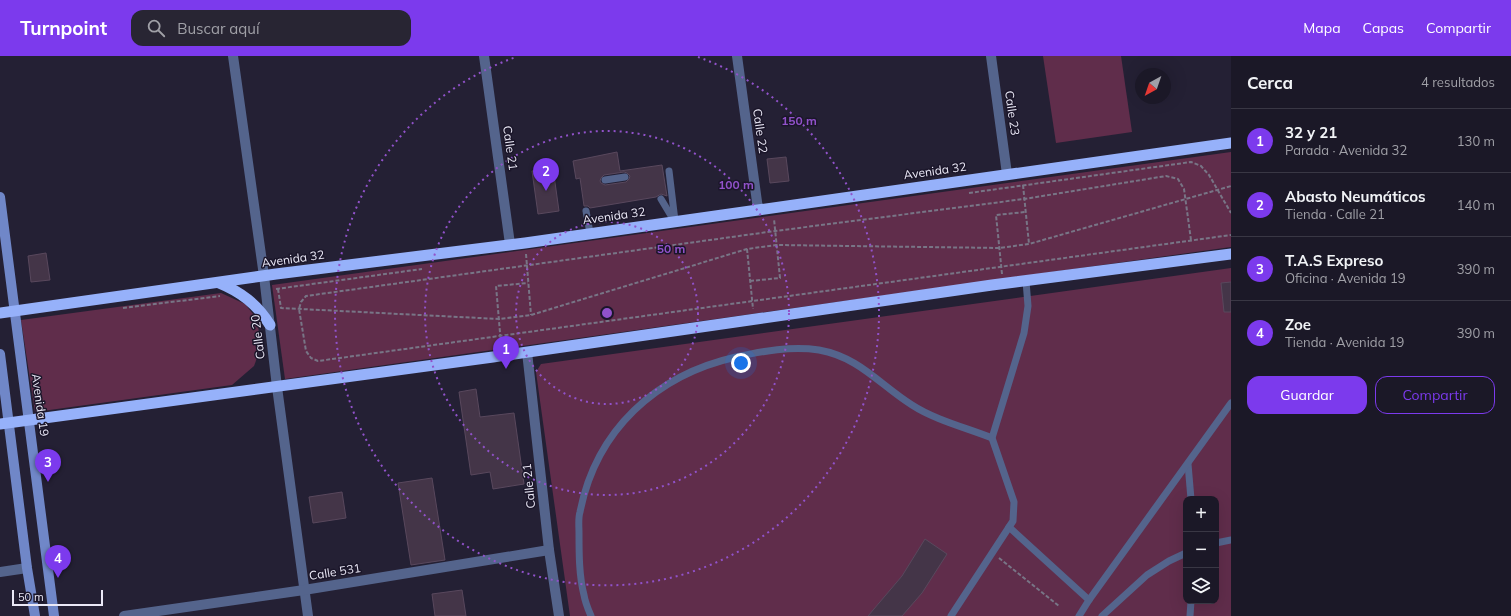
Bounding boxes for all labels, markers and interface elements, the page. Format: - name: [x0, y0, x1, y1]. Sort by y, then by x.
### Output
- search box: [131, 10, 411, 46]
- text: Turnpoint: [20, 16, 107, 40]
- icon: search: [145, 17, 167, 39]
- text: Buscar aquí: [177, 19, 259, 38]
- text: Mapa: [1303, 19, 1341, 37]
- text: Capas: [1363, 19, 1404, 37]
- text: Compartir: [1426, 19, 1491, 37]
- north arrow: [1135, 68, 1171, 104]
- text: Cerca: [1247, 72, 1293, 93]
- text: 4 resultados: [1421, 74, 1495, 90]
- street label: Calle 23: [1002, 90, 1023, 136]
- street label: Calle 22: [750, 108, 771, 154]
- text: 150 m: [781, 113, 817, 128]
- text: 32 y 21: [1285, 123, 1337, 142]
- street label: Calle 21: [500, 125, 521, 171]
- text: 1: [1256, 133, 1264, 149]
- text: 130 m: [1457, 133, 1495, 149]
- text: Parada · Avenida 32: [1285, 142, 1407, 158]
- pin: 2: [533, 158, 559, 191]
- street label: Avenida 32: [903, 159, 967, 182]
- text: 100 m: [718, 177, 754, 192]
- text: Abasto Neumáticos: [1285, 187, 1426, 206]
- text: 2: [1256, 197, 1264, 213]
- text: 140 m: [1457, 197, 1495, 213]
- street label: Avenida 32: [582, 204, 646, 227]
- text: Tienda · Calle 21: [1285, 206, 1385, 222]
- text: 50 m: [657, 241, 685, 256]
- street label: Avenida 32: [261, 247, 325, 270]
- text: T.A.S Expreso: [1285, 251, 1383, 270]
- text: 3: [1256, 261, 1264, 277]
- text: 390 m: [1457, 261, 1495, 277]
- text: Oficina · Avenida 19: [1285, 270, 1406, 286]
- centre of rings: [600, 306, 614, 320]
- street label: Calle 20: [247, 314, 268, 360]
- text: Zoe: [1285, 315, 1311, 334]
- text: 4: [1256, 325, 1264, 341]
- text: 390 m: [1457, 325, 1495, 341]
- text: Tienda · Avenida 19: [1285, 334, 1404, 350]
- pin: 1: [493, 336, 519, 369]
- your location: [731, 353, 751, 373]
- street label: Avenida 19: [29, 373, 52, 437]
- button: Guardar: [1247, 376, 1367, 414]
- button: Compartir: [1375, 376, 1495, 414]
- pin: 3: [35, 449, 61, 482]
- street label: Calle 21: [519, 463, 538, 509]
- map controls: [1183, 496, 1219, 604]
- button: +: [1183, 496, 1219, 532]
- button: −: [1183, 532, 1219, 568]
- pin: 4: [45, 545, 71, 578]
- street label: Calle 531: [308, 560, 362, 583]
- button: layers: [1183, 568, 1219, 604]
- scale bar: [12, 588, 103, 607]
- text: 50 m: [18, 590, 44, 604]

